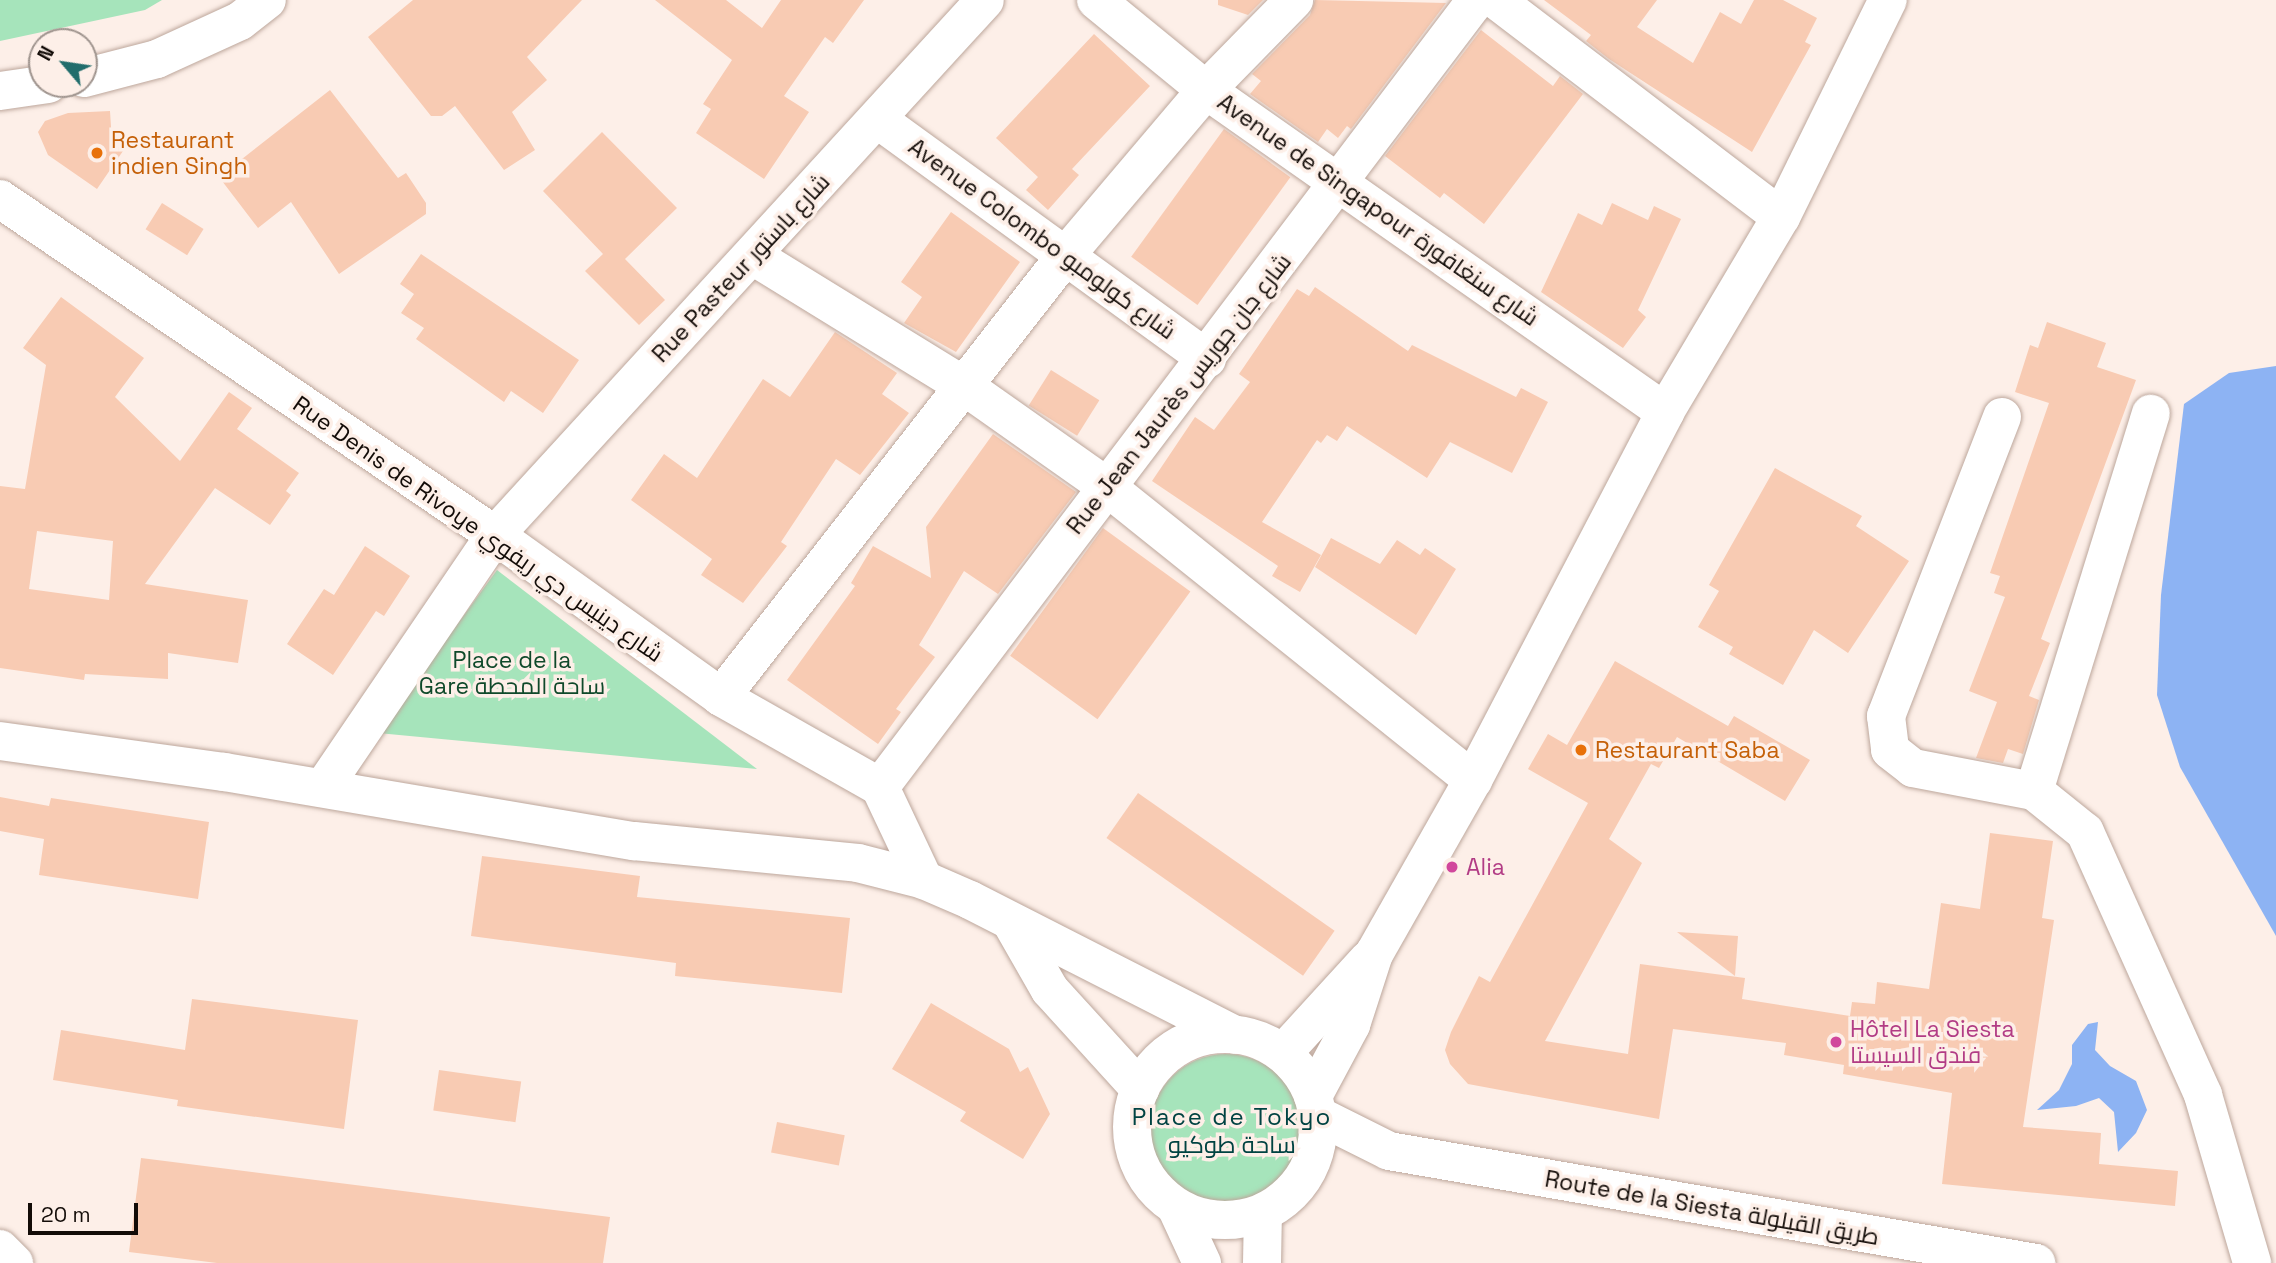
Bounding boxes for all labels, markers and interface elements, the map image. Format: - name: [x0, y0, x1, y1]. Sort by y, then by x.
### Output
- north arrow: [28, 28, 98, 98]
- text: N: [32, 42, 60, 65]
- street label: Avenue de Singapour شارع سنغافورة: [1212, 88, 1544, 332]
- place label: Restaurant indien Singh: [111, 126, 248, 180]
- street label: Avenue Colombo شارع كولومبو: [903, 133, 1181, 345]
- marker: Restaurant indien Singh: [89, 145, 105, 161]
- street label: Rue Pasteur شارع باستور: [646, 168, 836, 368]
- street label: Rue Jean Jaurès شارع جان جوريس: [1061, 248, 1297, 540]
- street label: Rue Denis de Rivoye شارع دينيس دي ريفوي: [288, 390, 668, 668]
- park label: Place de la Gare ساحة المحطة: [419, 646, 605, 700]
- place label: Restaurant Saba: [1595, 736, 1780, 764]
- marker: Restaurant Saba: [1573, 742, 1589, 758]
- place label: Alia: [1466, 853, 1505, 881]
- marker: Alia: [1444, 859, 1460, 875]
- place label: Hôtel La Siesta فندق السيستا: [1850, 1015, 2015, 1069]
- marker: Hôtel La Siesta فندق السيستا: [1828, 1034, 1844, 1050]
- district label: Place de Tokyo ساحة طوكيو: [1133, 1103, 1331, 1159]
- street label: Route de la Siesta طريق القيلولة: [1543, 1165, 1881, 1251]
- scale bar: [32, 1190, 142, 1234]
- text: 20 m: [41, 1201, 91, 1228]

